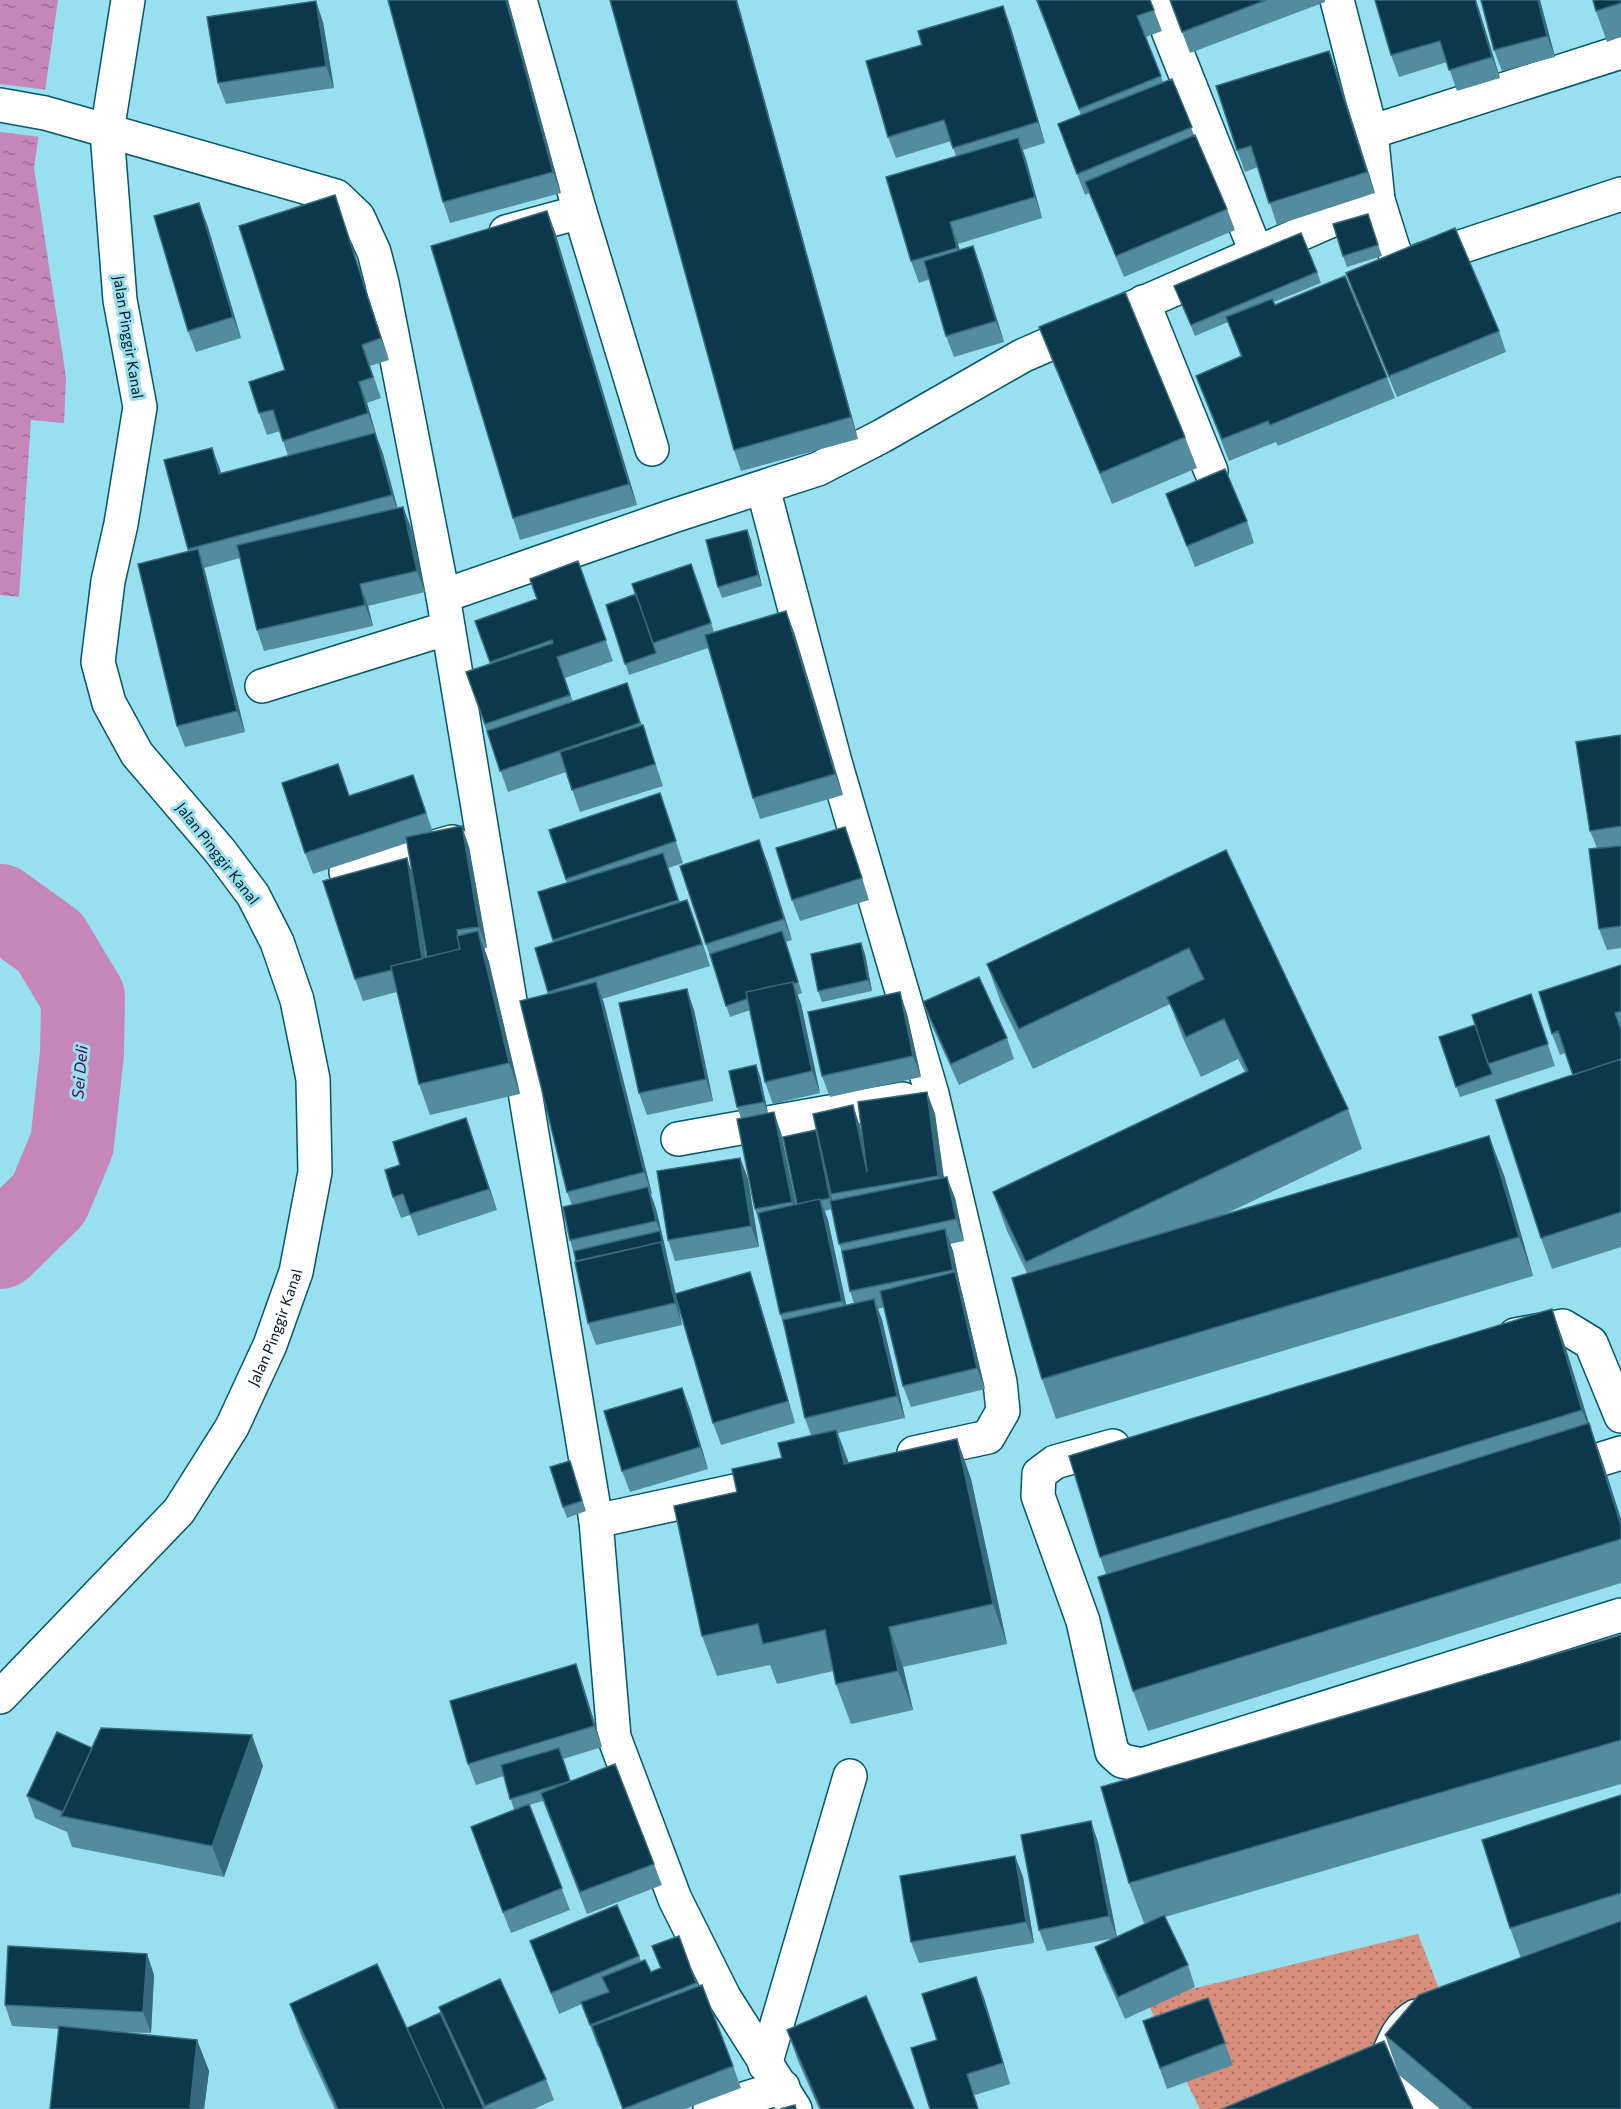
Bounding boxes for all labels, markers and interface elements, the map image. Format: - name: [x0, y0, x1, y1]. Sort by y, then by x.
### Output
- street label: Jalan Pinggir Kanal: [110, 274, 148, 400]
- street label: Jalan Pinggir Kanal: [173, 798, 263, 908]
- water label: Sei Deli: [67, 1044, 91, 1099]
- street label: Jalan Pinggir Kanal: [243, 1267, 305, 1389]

